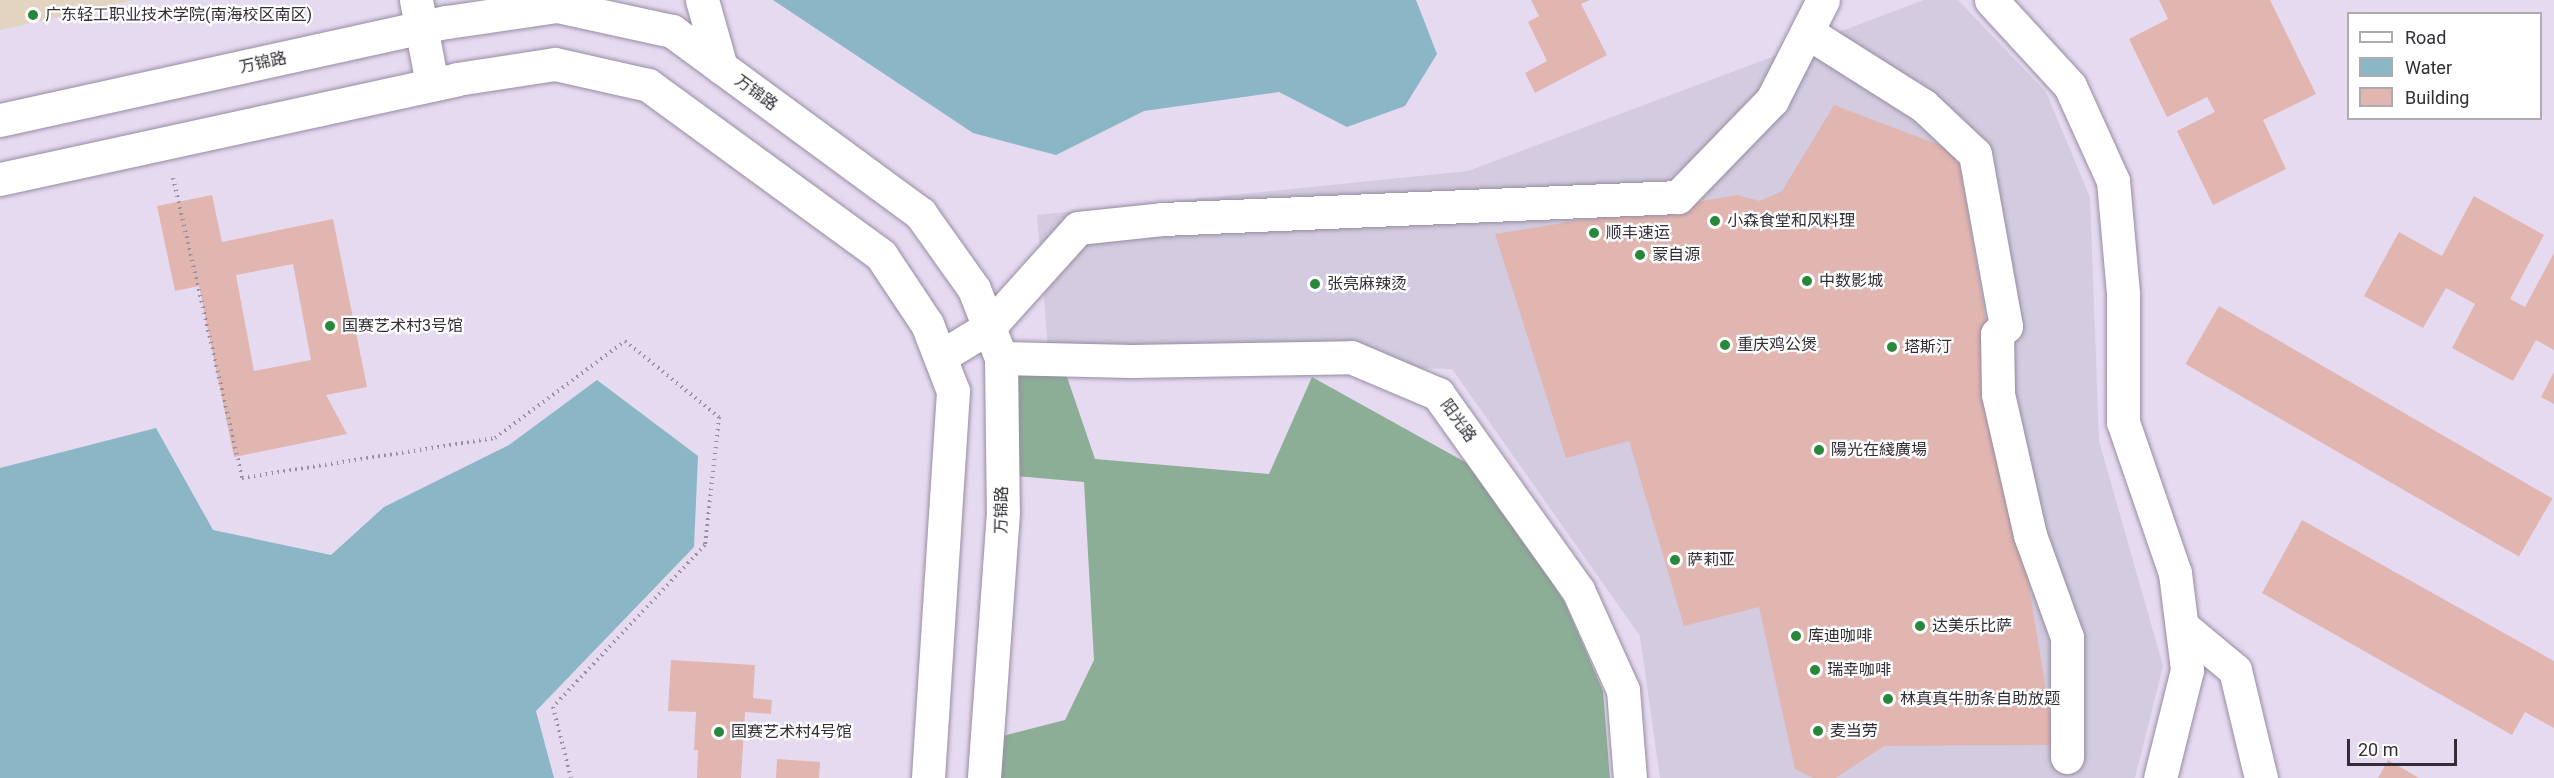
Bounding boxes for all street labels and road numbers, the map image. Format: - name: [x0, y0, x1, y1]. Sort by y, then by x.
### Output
- street label: 万锦路: [238, 49, 288, 77]
- street label: 万锦路: [731, 71, 781, 115]
- street label: 阳光路: [1436, 396, 1480, 446]
- street label: 万锦路: [992, 486, 1012, 534]

